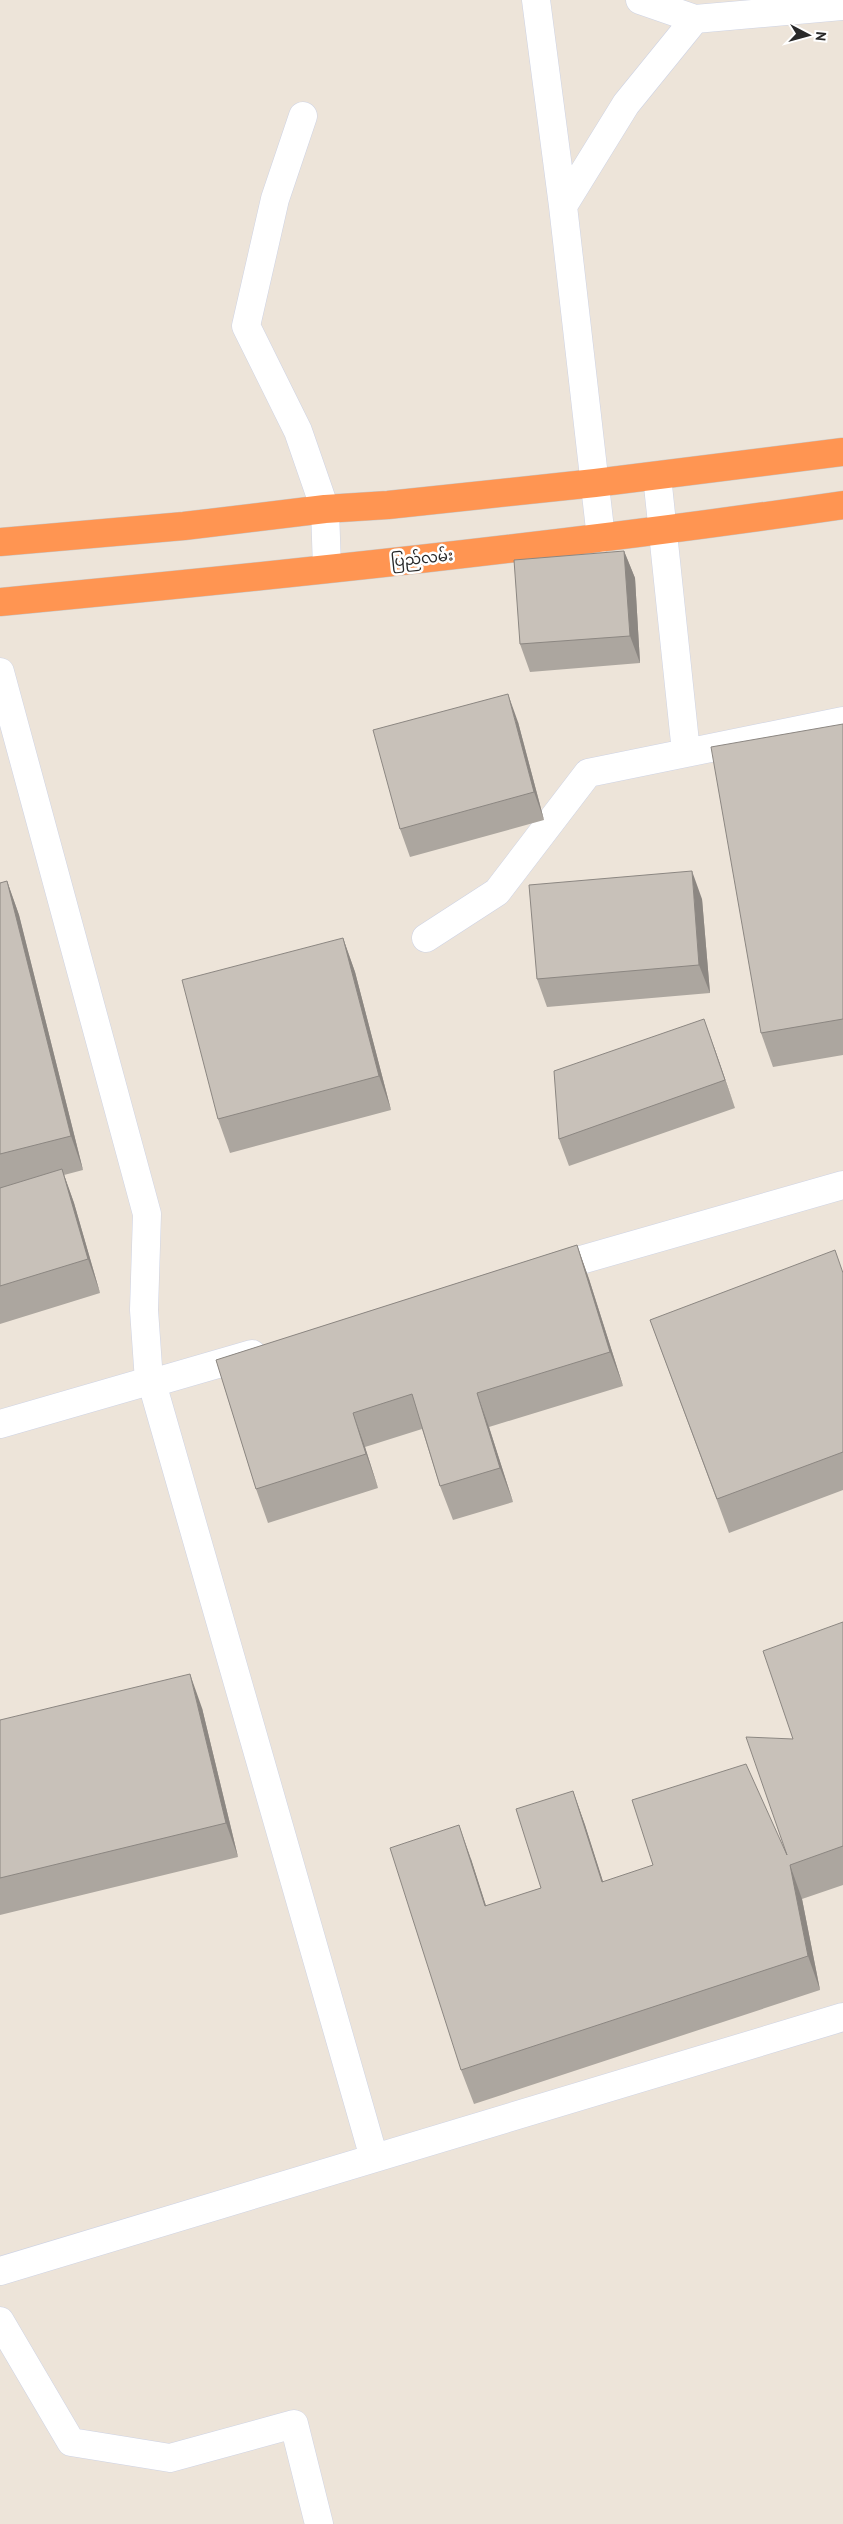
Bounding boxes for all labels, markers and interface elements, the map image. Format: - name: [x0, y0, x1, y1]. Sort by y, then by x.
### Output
- north arrow: [783, 10, 833, 60]
- text: N: [811, 31, 830, 42]
- street label: ပြည်လမ်း: [390, 545, 454, 574]

